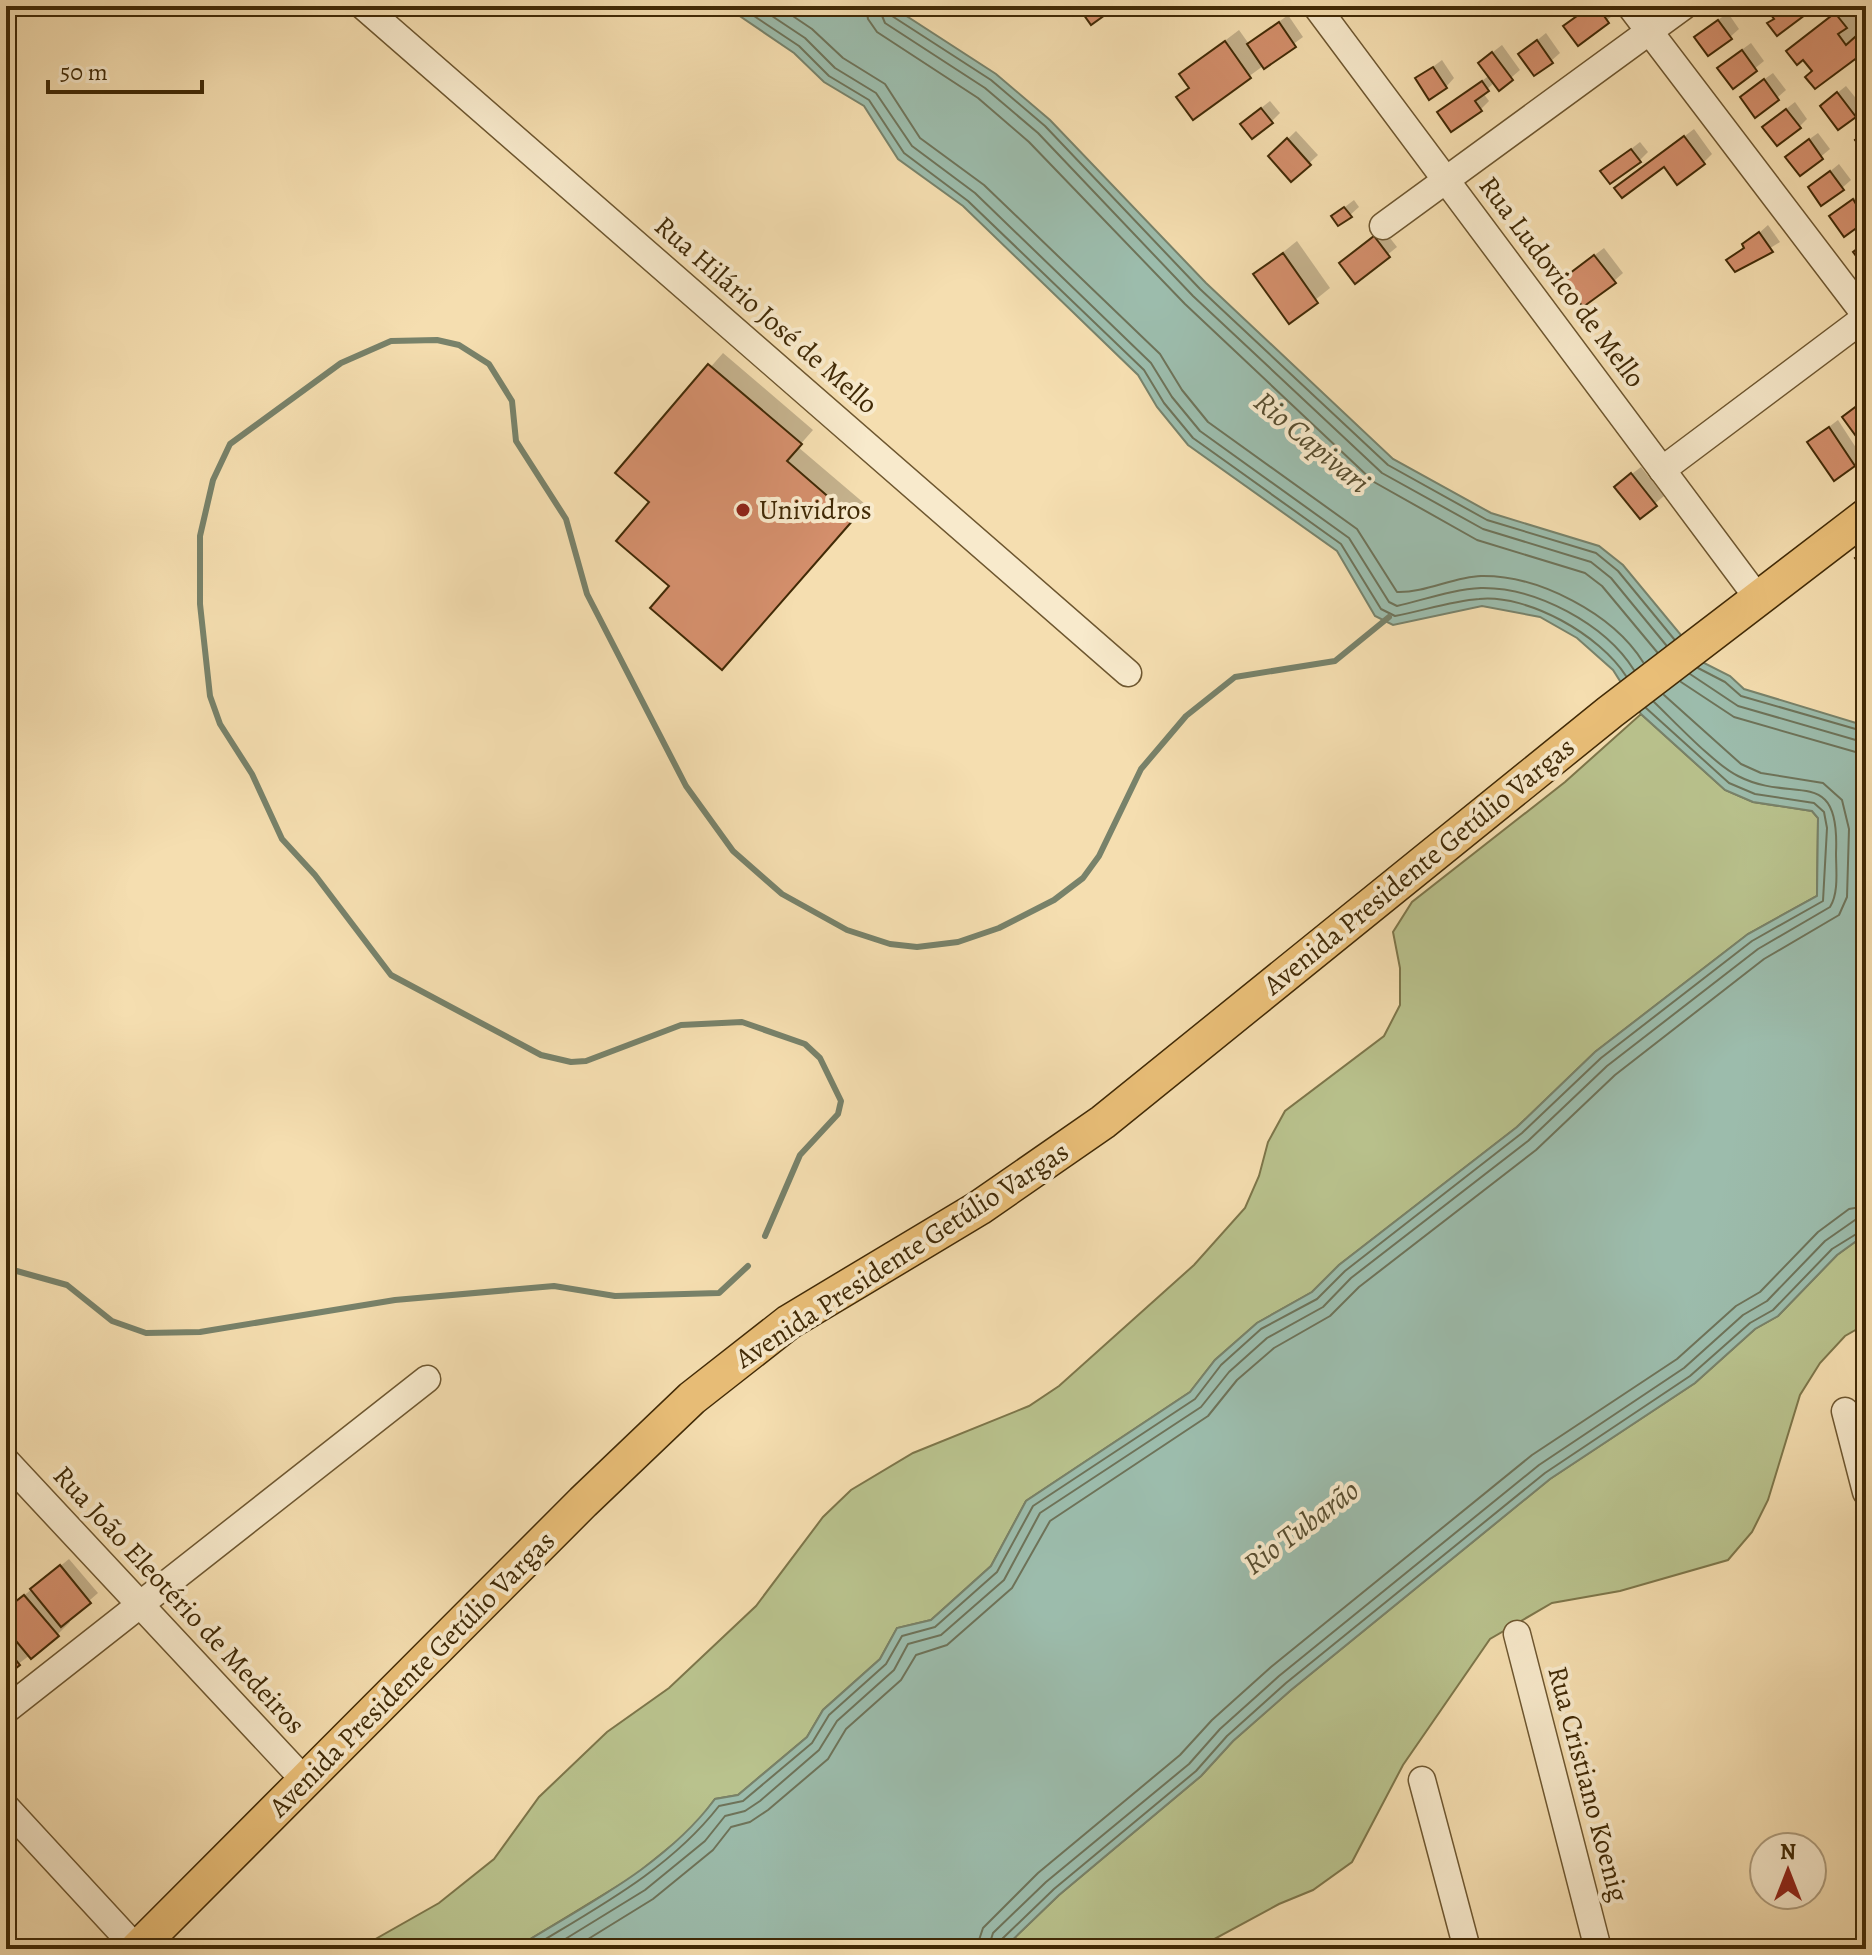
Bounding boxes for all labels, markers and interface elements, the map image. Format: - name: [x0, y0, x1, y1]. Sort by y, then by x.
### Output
- scale bar: [48, 44, 202, 94]
- text: 50 m: [60, 56, 108, 88]
- street label: Rua Ludovico de Mello: [1470, 168, 1654, 396]
- street label: Rua Hilário José de Mello: [646, 207, 886, 423]
- water label: Rio Capivari: [1246, 382, 1378, 502]
- place label: Unividros: [759, 491, 872, 529]
- marker: Unividros: [734, 501, 752, 519]
- street label: Avenida Presidente Getúlio Vargas: [1254, 728, 1583, 1004]
- street label: Avenida Presidente Getúlio Vargas: [727, 1133, 1076, 1378]
- street label: Rua João Eleotério de Medeiros: [44, 1458, 314, 1742]
- water label: Rio Tubarão: [1235, 1470, 1367, 1584]
- street label: Avenida Presidente Getúlio Vargas: [260, 1522, 564, 1826]
- street label: Rua Cristiano Koenig: [1538, 1662, 1638, 1906]
- north arrow: [1748, 1831, 1828, 1911]
- text: N: [1780, 1837, 1796, 1867]

